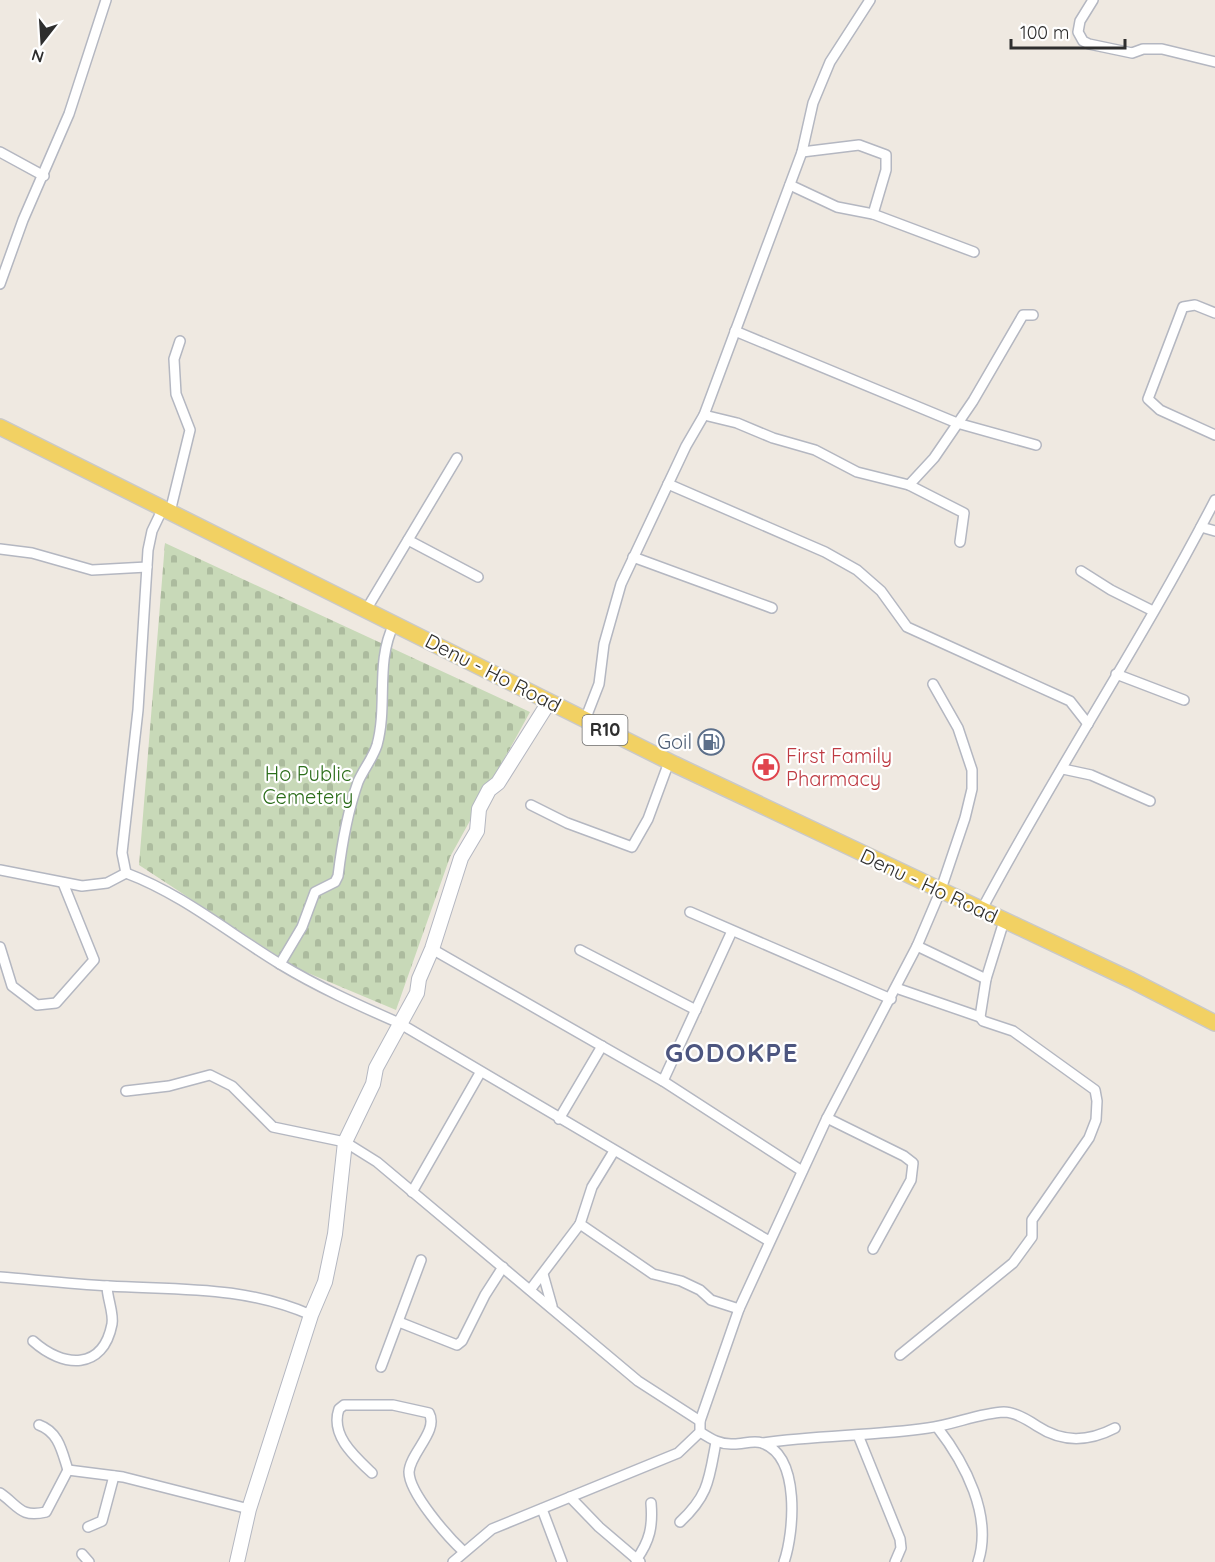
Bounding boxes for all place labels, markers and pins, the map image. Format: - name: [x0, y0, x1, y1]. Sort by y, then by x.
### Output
- fuel station icon: Goil: [696, 727, 726, 757]
- place label: Goil: [657, 729, 692, 754]
- place label: First Family Pharmacy: [786, 743, 892, 791]
- pharmacy icon: First Family Pharmacy: [751, 752, 781, 782]

